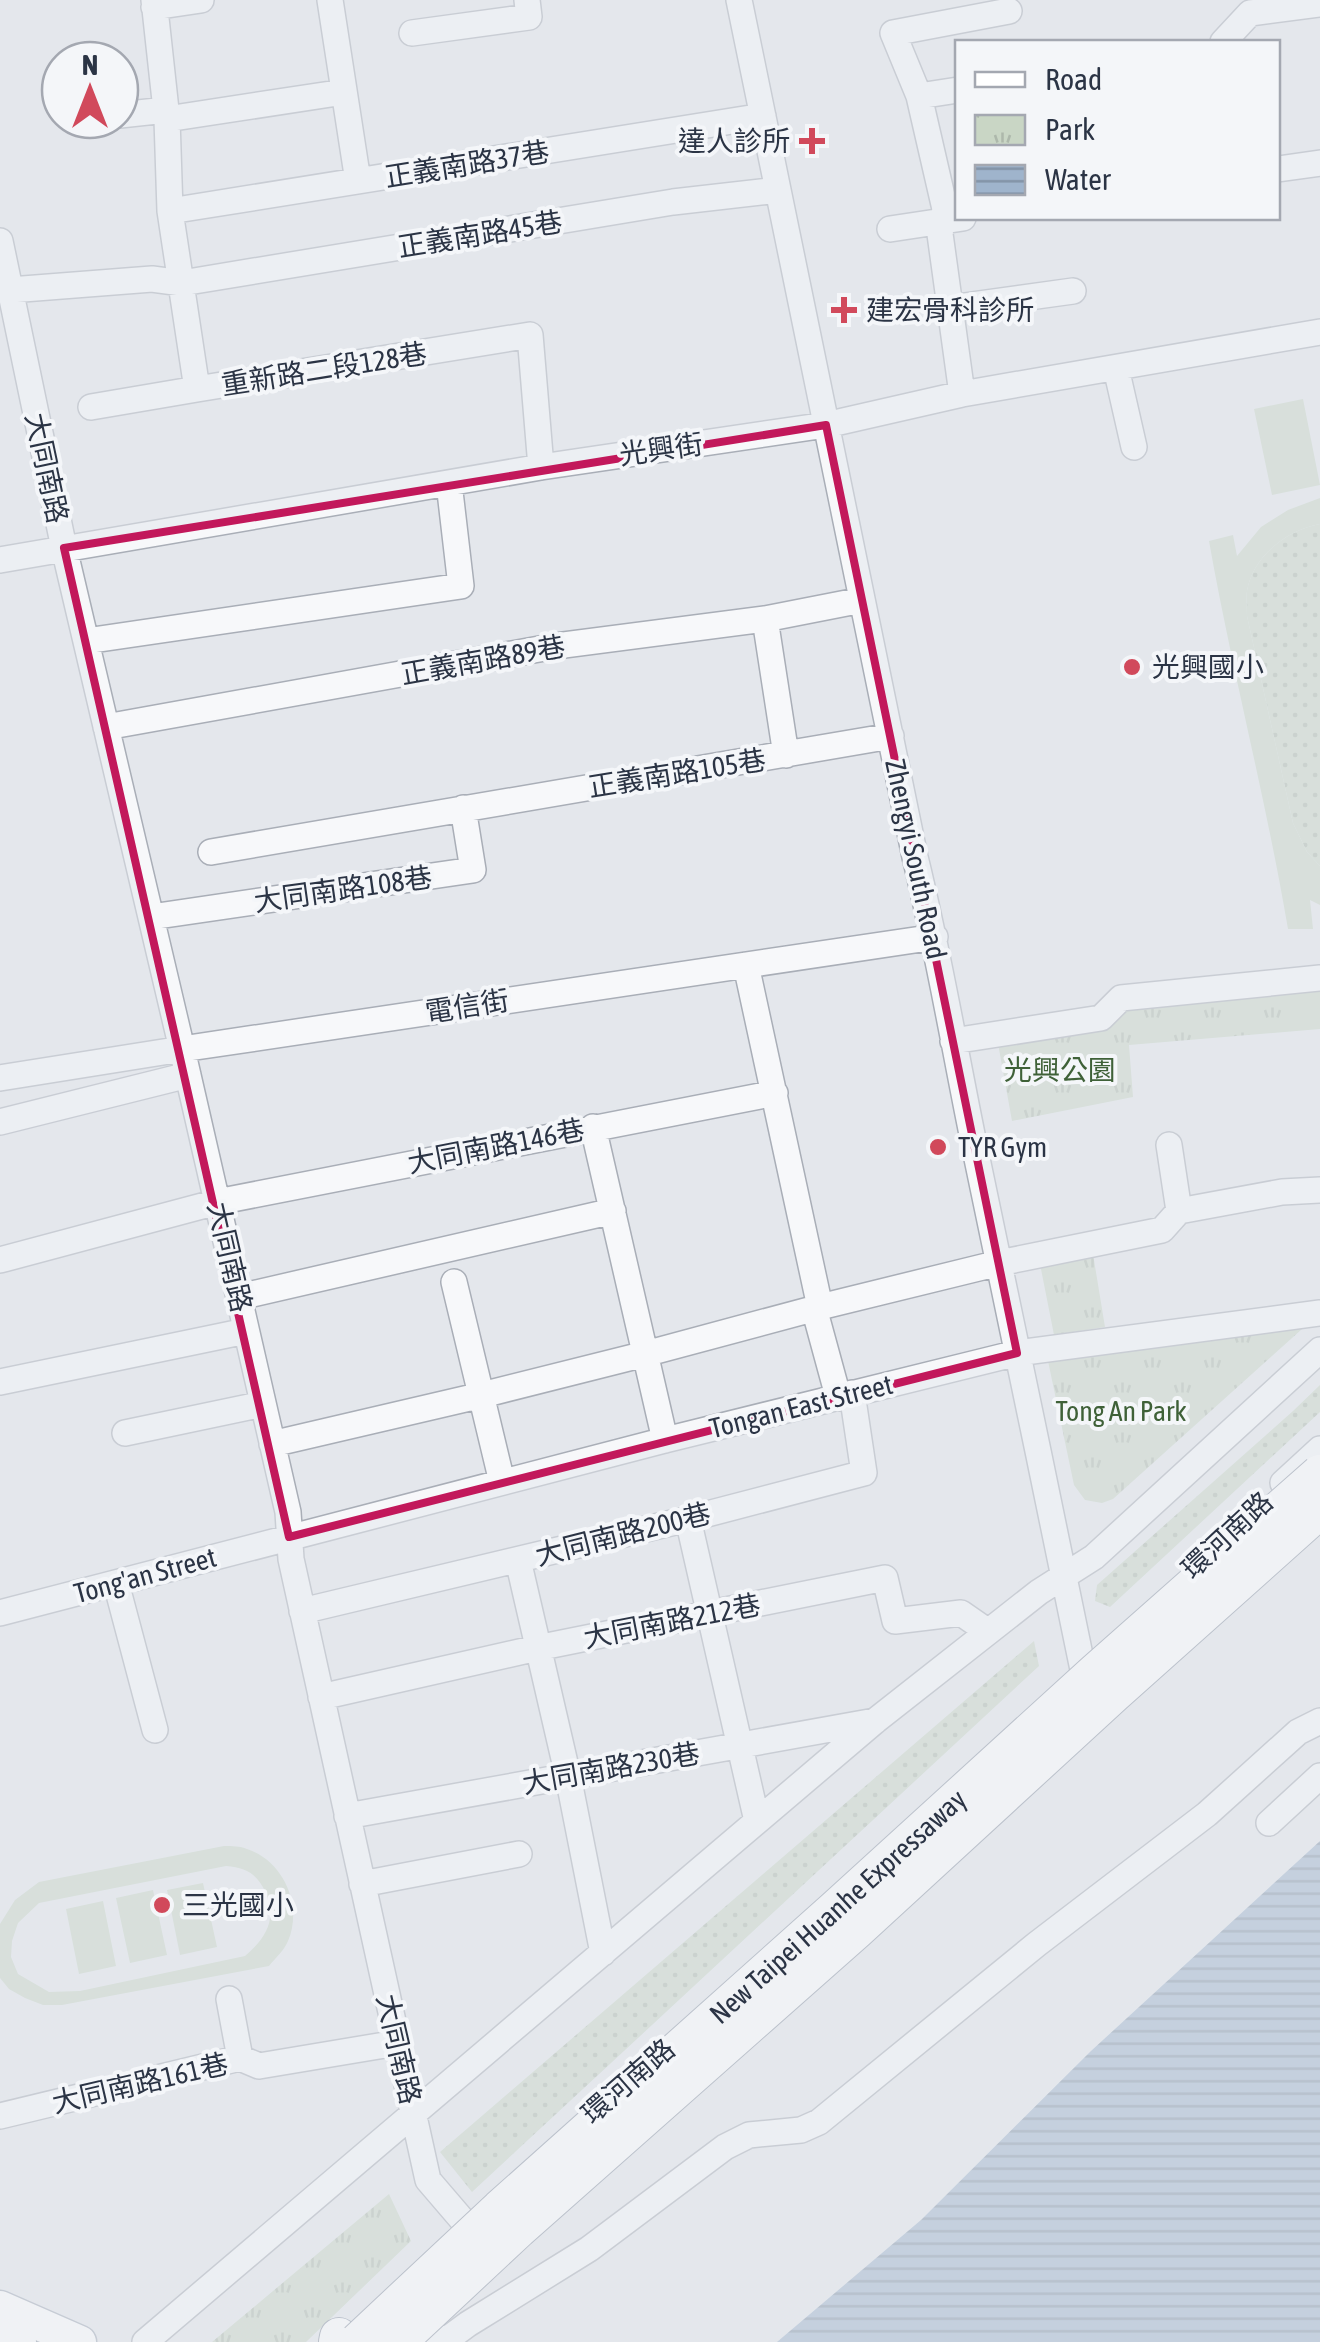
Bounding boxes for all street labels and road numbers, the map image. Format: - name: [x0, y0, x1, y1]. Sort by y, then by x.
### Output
- street label: 正義南路37巷: [382, 135, 552, 193]
- street label: 正義南路45巷: [395, 205, 565, 263]
- street label: 重新路二段128巷: [219, 337, 429, 401]
- street label: 大同南路: [20, 410, 74, 526]
- street label: 光興街: [617, 427, 705, 471]
- street label: 正義南路89巷: [398, 630, 568, 690]
- street label: 正義南路105巷: [586, 743, 768, 803]
- street label: Zhengyi South Road: [879, 756, 953, 962]
- street label: 大同南路108巷: [252, 861, 434, 917]
- street label: 電信街: [423, 984, 511, 1028]
- street label: 大同南路146巷: [405, 1113, 587, 1179]
- street label: 大同南路: [202, 1199, 258, 1315]
- street label: Tongan East Street: [706, 1368, 896, 1444]
- street label: 環河南路: [1175, 1485, 1279, 1585]
- street label: 大同南路200巷: [532, 1497, 714, 1571]
- street label: Tong'an Street: [70, 1541, 220, 1609]
- street label: 大同南路212巷: [581, 1588, 763, 1654]
- street label: 大同南路230巷: [520, 1737, 702, 1799]
- street label: New Taipei Huanhe Expressaway: [703, 1783, 972, 2030]
- street label: 大同南路: [371, 1991, 427, 2107]
- street label: 環河南路: [575, 2032, 681, 2130]
- street label: 大同南路161巷: [49, 2047, 231, 2119]

